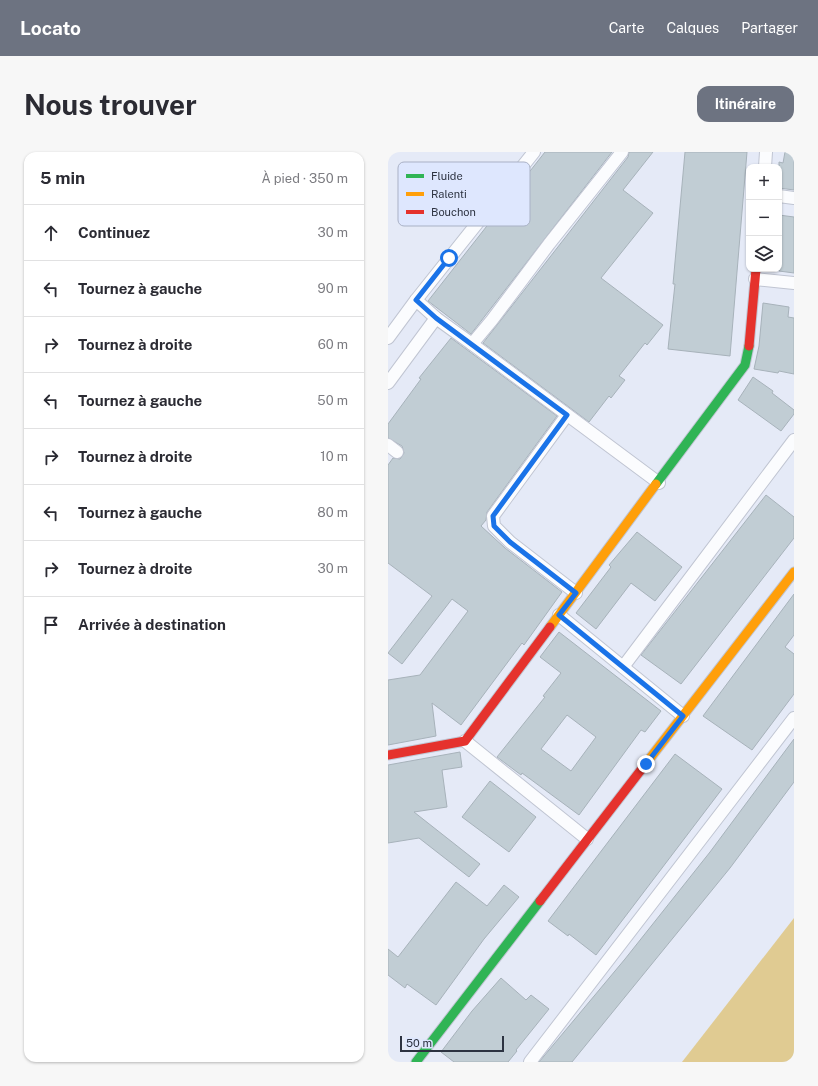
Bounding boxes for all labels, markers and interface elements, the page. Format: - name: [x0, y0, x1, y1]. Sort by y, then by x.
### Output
- text: Locato: [20, 17, 81, 39]
- text: Carte: [609, 20, 645, 36]
- text: Calques: [667, 20, 719, 36]
- text: Partager: [741, 20, 798, 36]
- button: Itinéraire: [697, 86, 794, 122]
- text: Nous trouver: [24, 88, 197, 121]
- legend: [398, 162, 530, 226]
- map controls: [746, 164, 782, 272]
- button: +: [746, 164, 782, 200]
- text: 5 min: [40, 168, 85, 188]
- text: Fluide: [431, 170, 463, 182]
- text: À pied · 350 m: [261, 171, 348, 186]
- text: Ralenti: [431, 188, 467, 200]
- button: −: [746, 200, 782, 236]
- text: Bouchon: [431, 206, 476, 218]
- icon: ahead: [40, 222, 62, 244]
- text: Continuez: [78, 224, 150, 241]
- text: 30 m: [318, 225, 348, 240]
- button: layers: [746, 236, 782, 272]
- route start: [440, 249, 458, 267]
- icon: left: [40, 278, 62, 300]
- text: Tournez à gauche: [78, 280, 202, 297]
- text: 90 m: [318, 281, 348, 296]
- icon: right: [40, 334, 62, 356]
- text: Tournez à droite: [78, 336, 192, 353]
- text: 60 m: [318, 337, 348, 352]
- icon: left: [40, 390, 62, 412]
- text: Tournez à gauche: [78, 392, 202, 409]
- text: 50 m: [317, 393, 348, 408]
- icon: right: [40, 446, 62, 468]
- text: Tournez à droite: [78, 448, 192, 465]
- text: 10 m: [320, 449, 348, 464]
- icon: left: [40, 502, 62, 524]
- text: Tournez à gauche: [78, 504, 202, 521]
- text: 80 m: [317, 505, 348, 520]
- icon: right: [40, 558, 62, 580]
- text: Tournez à droite: [78, 560, 192, 577]
- text: 30 m: [318, 561, 348, 576]
- icon: arrive: [40, 614, 62, 636]
- text: Arrivée à destination: [78, 616, 226, 633]
- route end: [637, 755, 655, 773]
- scale bar: [400, 1034, 504, 1053]
- text: 50 m: [406, 1037, 432, 1049]

